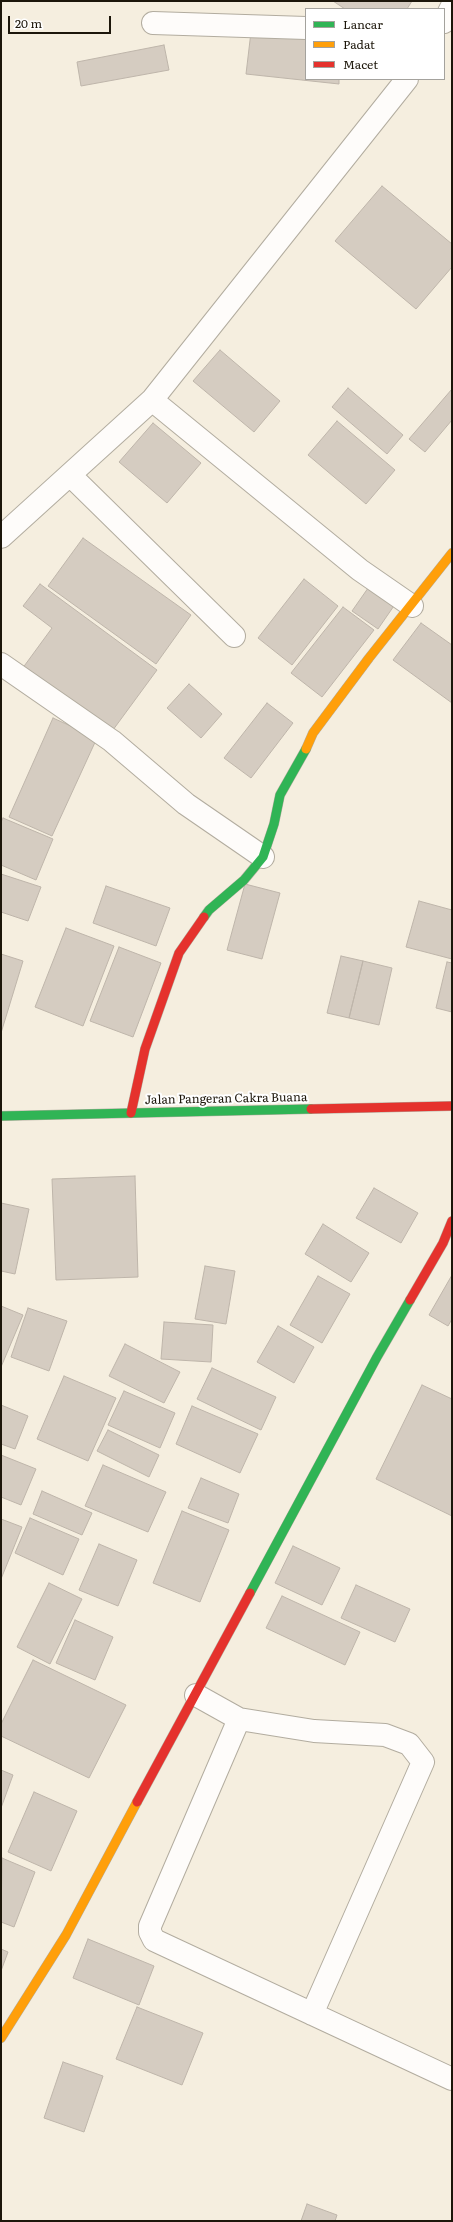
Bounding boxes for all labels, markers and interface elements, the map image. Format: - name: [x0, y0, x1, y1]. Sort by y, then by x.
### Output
- scale bar: [10, 8, 113, 34]
- legend: [305, 8, 445, 80]
- text: 20 m: [15, 14, 42, 32]
- text: Lancar: [343, 15, 383, 33]
- text: Padat: [343, 35, 375, 53]
- text: Macet: [343, 55, 378, 73]
- street label: Jalan Pangeran Cakra Buana: [145, 1090, 307, 1108]

